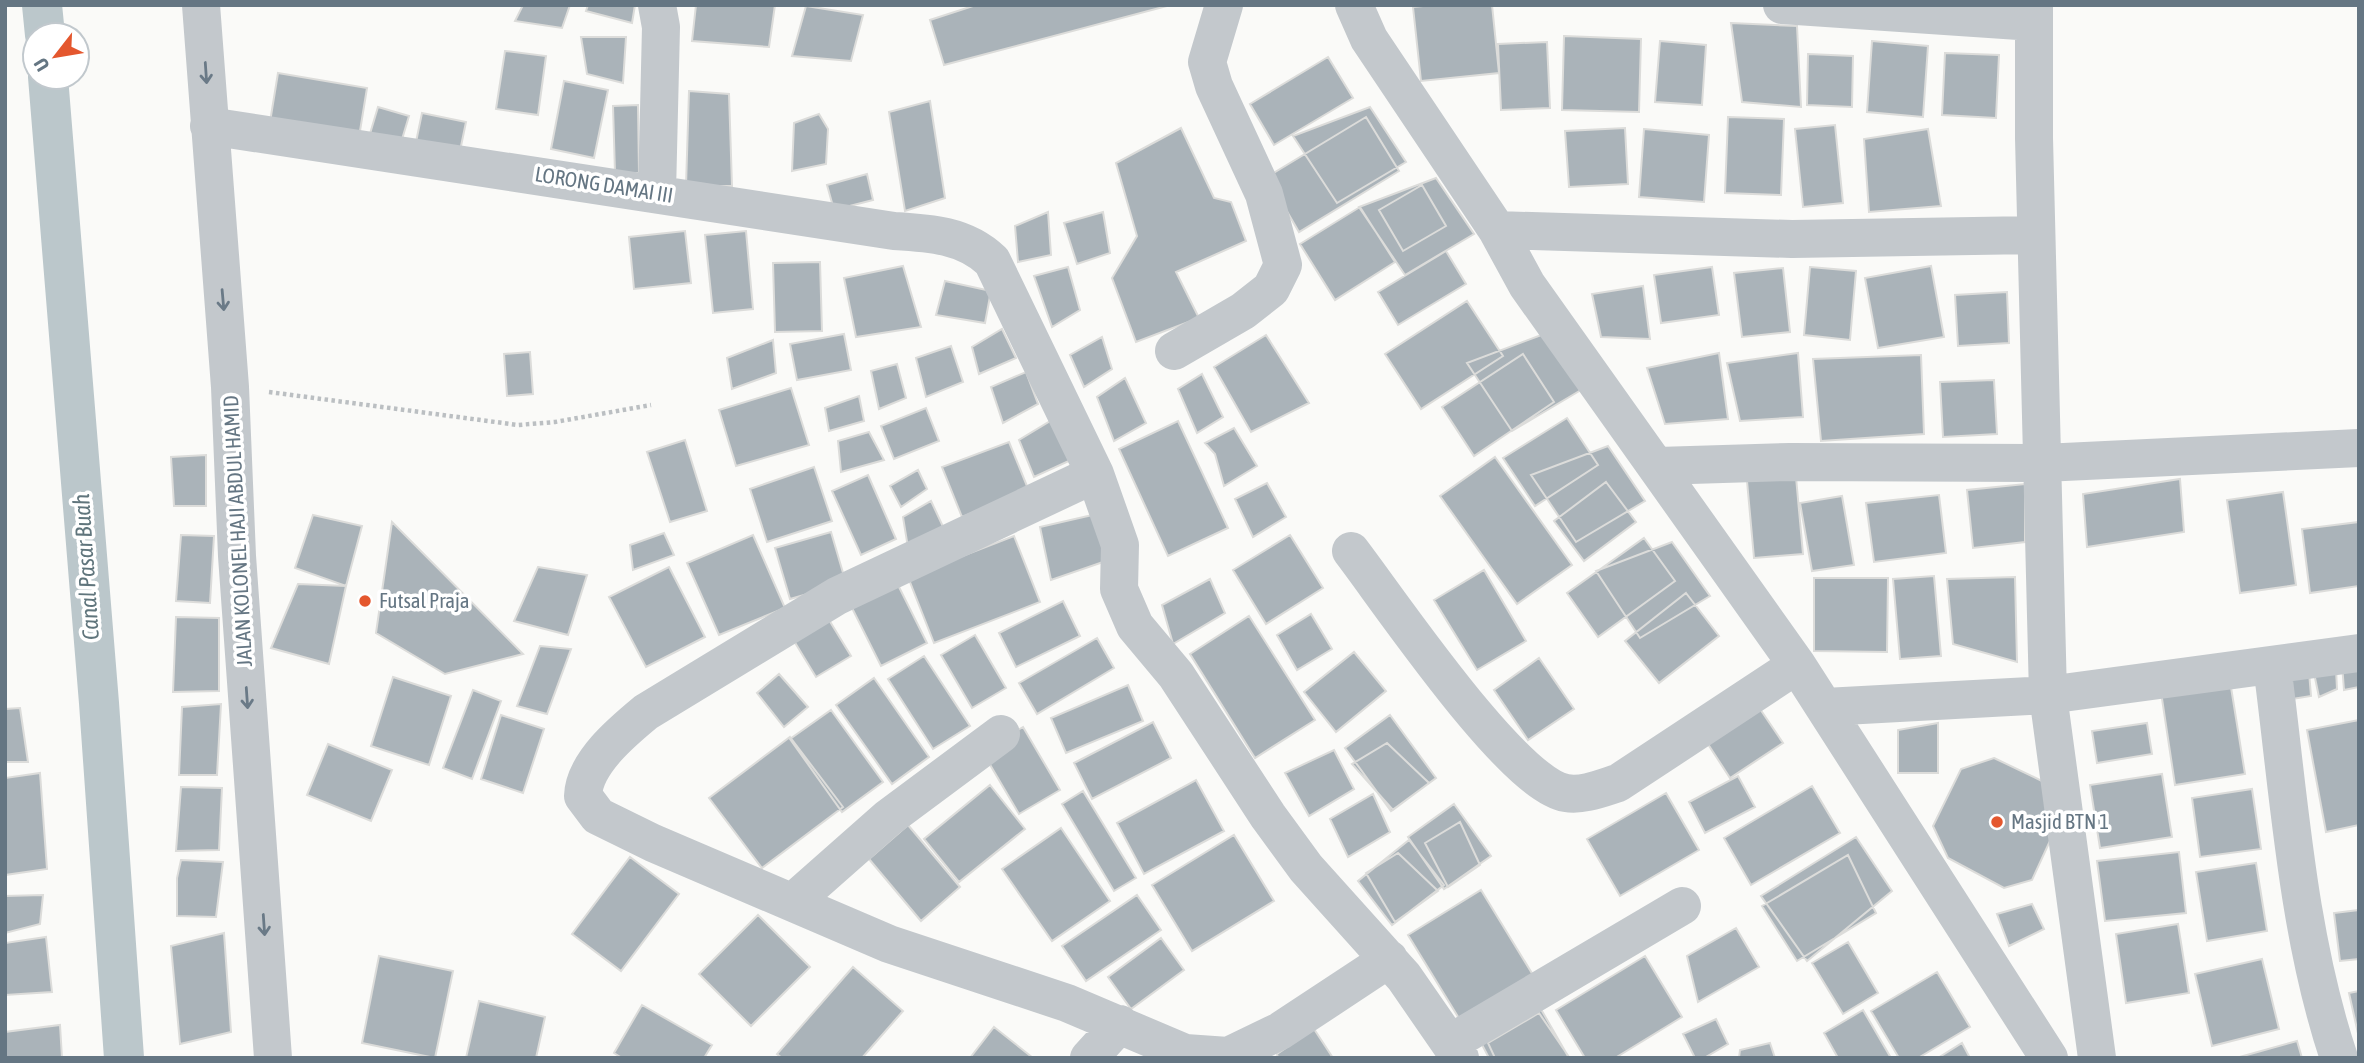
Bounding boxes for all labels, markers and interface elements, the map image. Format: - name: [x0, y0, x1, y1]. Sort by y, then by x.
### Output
- north arrow: [21, 21, 91, 91]
- text: U: [29, 54, 54, 75]
- one-way arrow: [200, 62, 213, 84]
- street label: LORONG DAMAI III: [533, 161, 675, 207]
- one-way arrow: [217, 288, 230, 311]
- street label: JALAN KOLONEL HAJI ABDUL HAMID: [218, 395, 256, 667]
- water label: Canal Pasar Buah: [68, 493, 104, 641]
- place label: Futsal Praja: [379, 588, 470, 612]
- marker: Futsal Praja: [357, 593, 373, 609]
- one-way arrow: [241, 687, 254, 709]
- place label: Masjid BTN 1: [2011, 809, 2109, 833]
- marker: Masjid BTN 1: [1989, 814, 2005, 830]
- one-way arrow: [257, 914, 270, 937]

